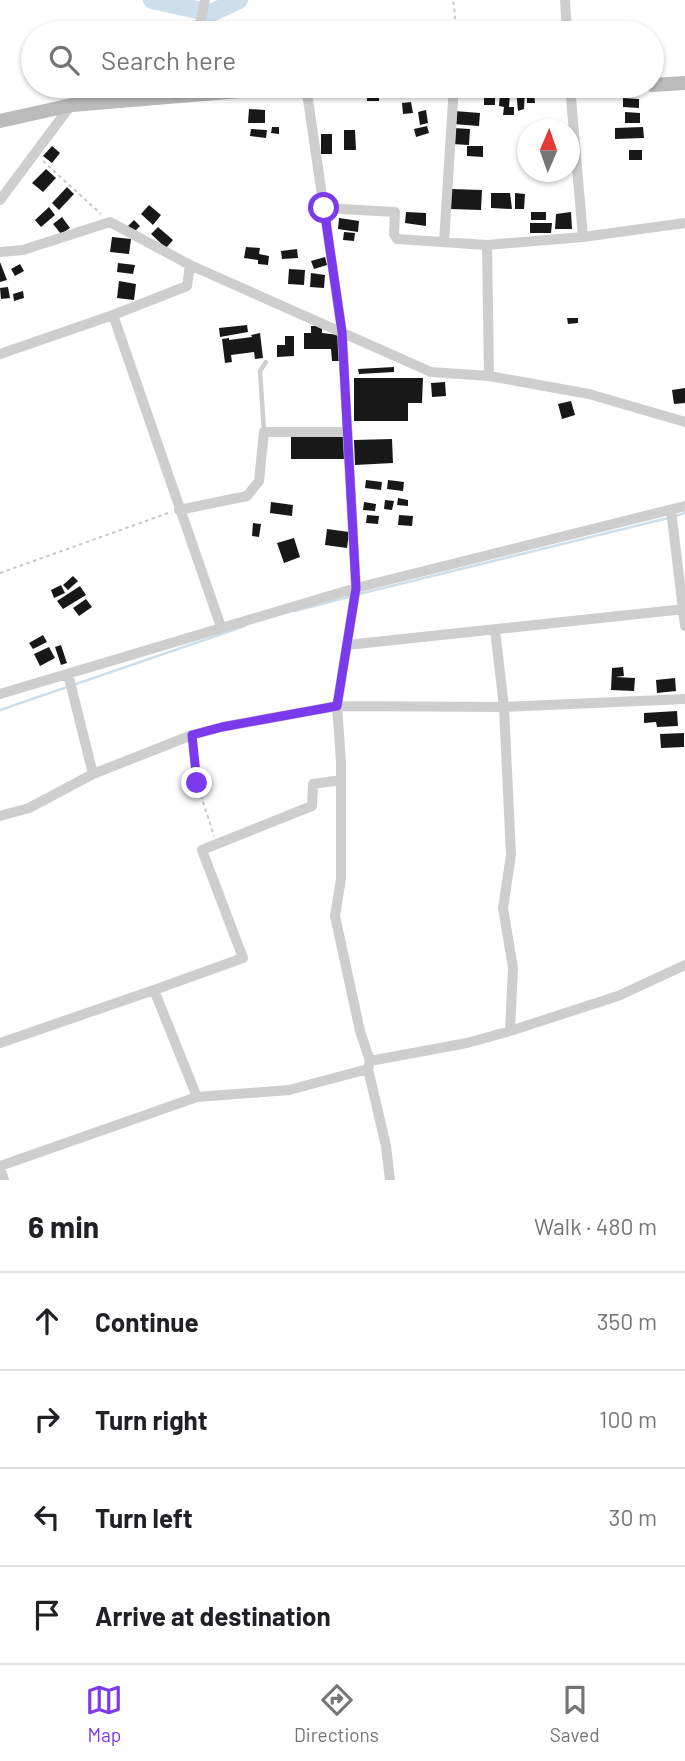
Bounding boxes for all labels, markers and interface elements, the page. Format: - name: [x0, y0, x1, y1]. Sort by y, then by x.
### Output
- search box: [21, 21, 664, 98]
- icon: search: [45, 41, 83, 79]
- text: Search here: [101, 44, 236, 75]
- north arrow: [517, 119, 580, 182]
- route start: [308, 192, 339, 223]
- route end: [181, 767, 212, 798]
- text: 6 min: [28, 1208, 99, 1244]
- text: Walk · 480 m: [534, 1212, 657, 1240]
- icon: ahead: [28, 1302, 66, 1340]
- text: Continue: [95, 1306, 199, 1337]
- text: 350 m: [597, 1307, 657, 1335]
- icon: right: [28, 1400, 66, 1438]
- text: Turn right: [95, 1404, 208, 1435]
- text: 100 m: [599, 1405, 657, 1433]
- icon: left: [28, 1498, 66, 1536]
- text: Turn left: [95, 1502, 193, 1533]
- text: 30 m: [609, 1503, 657, 1531]
- icon: arrive: [28, 1596, 66, 1634]
- text: Arrive at destination: [95, 1600, 331, 1631]
- tab: Map: [85, 1681, 123, 1746]
- tab: Directions: [294, 1681, 379, 1746]
- tab: Saved: [550, 1681, 600, 1746]

